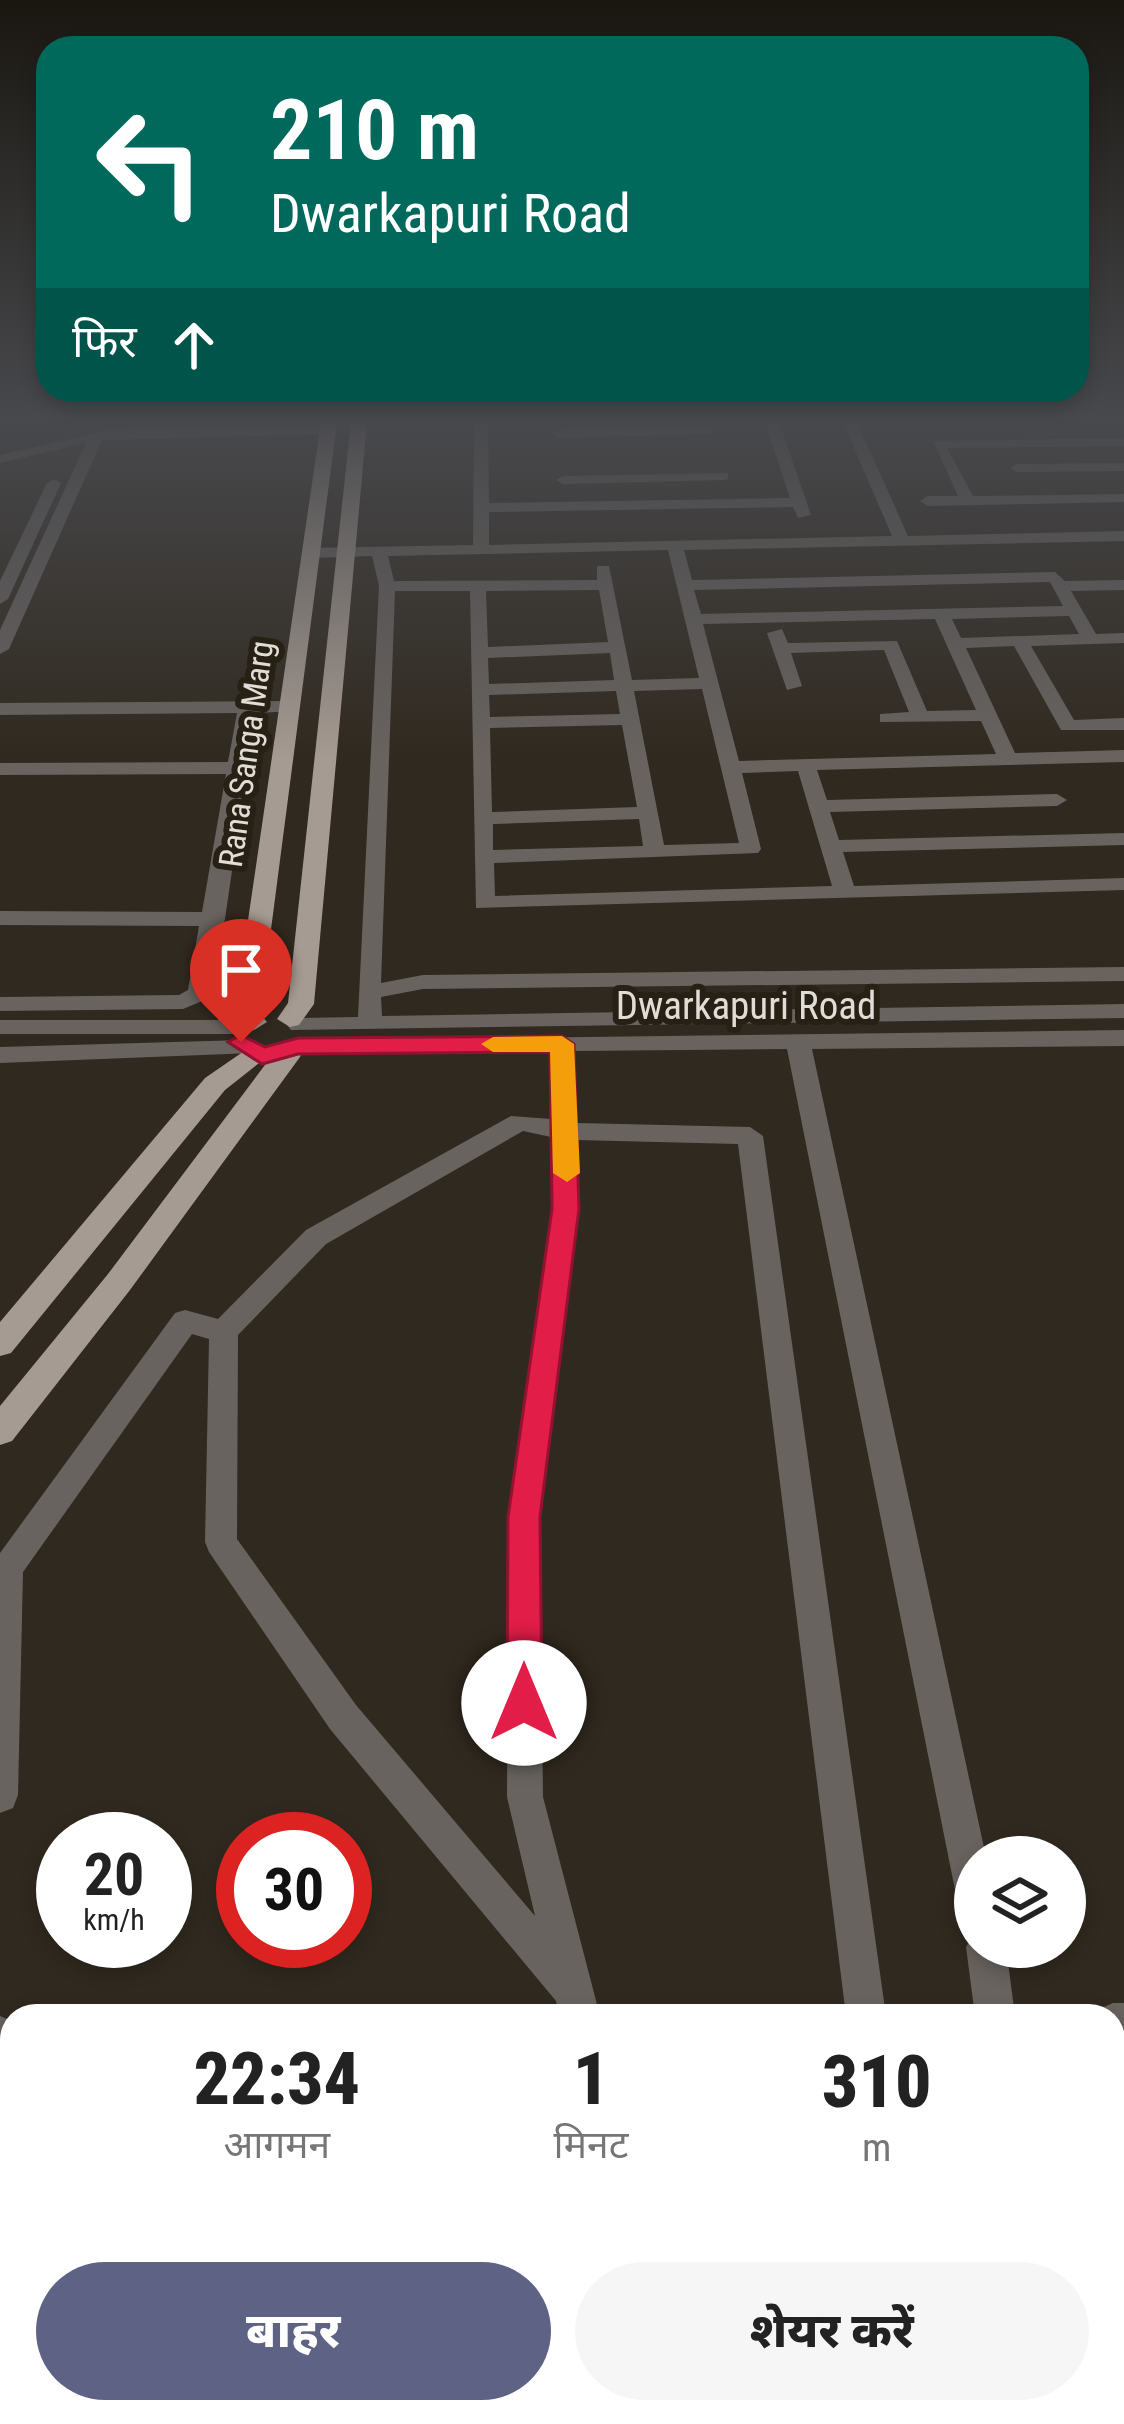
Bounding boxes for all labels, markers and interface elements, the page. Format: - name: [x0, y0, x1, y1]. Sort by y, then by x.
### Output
- text: 210 m: [270, 81, 479, 180]
- icon: left: [72, 84, 228, 240]
- text: Dwarkapuri Road: [270, 182, 631, 245]
- icon: ahead: [161, 312, 227, 378]
- text: फिर: [72, 315, 137, 368]
- street label: Rana Sanga Marg: [211, 638, 281, 870]
- pin: [190, 919, 292, 1042]
- icon: arrive: [208, 937, 274, 1003]
- street label: Dwarkapuri Road: [616, 983, 876, 1029]
- position arrow: [461, 1640, 587, 1766]
- speed limit sign: 30: [216, 1812, 372, 1968]
- map controls: [954, 1836, 1086, 1968]
- button: layers: [954, 1836, 1086, 1968]
- text: 20: [84, 1839, 144, 1910]
- text: km/h: [83, 1902, 145, 1937]
- text: 22:34: [193, 2037, 360, 2122]
- text: 1: [573, 2037, 609, 2122]
- text: 310: [822, 2040, 932, 2125]
- text: आगमन: [223, 2122, 330, 2168]
- text: मिनट: [554, 2122, 628, 2168]
- text: m: [862, 2125, 891, 2171]
- button: बाहर: [36, 2262, 551, 2400]
- button: शेयर करें: [575, 2262, 1089, 2400]

